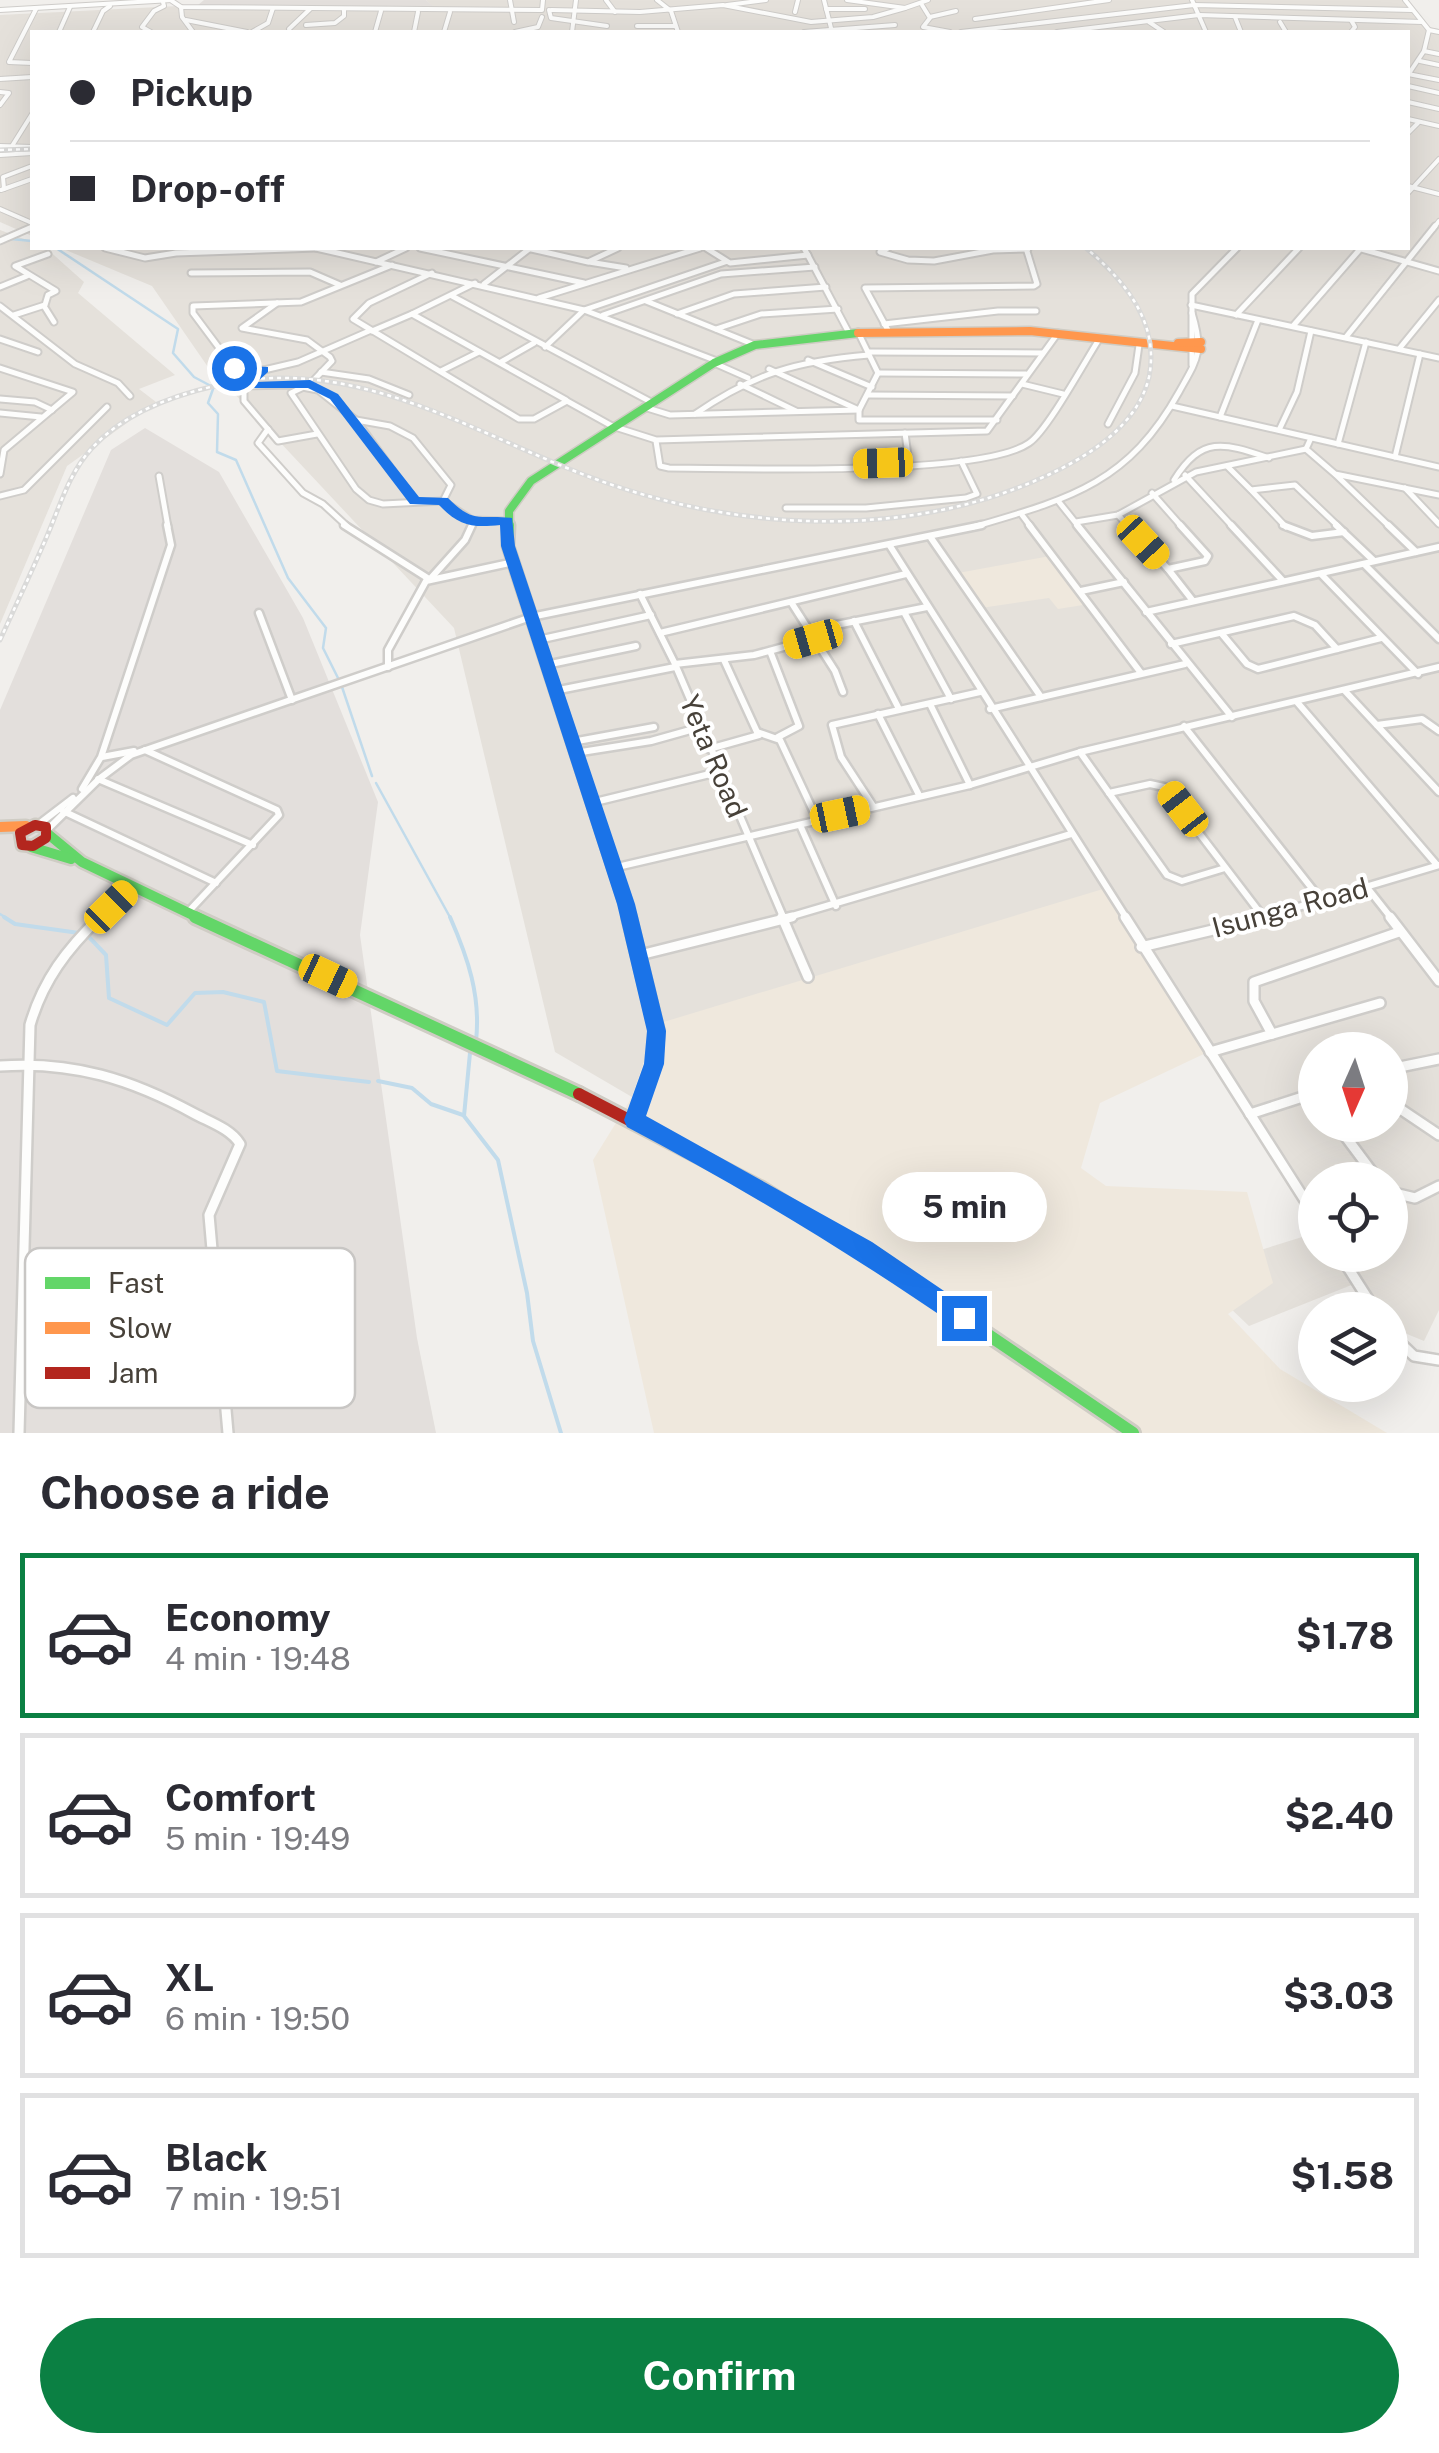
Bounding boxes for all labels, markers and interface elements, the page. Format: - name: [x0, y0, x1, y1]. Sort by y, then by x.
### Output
- text: Pickup: [130, 70, 253, 115]
- text: Drop-off: [130, 166, 285, 211]
- route start: [212, 346, 257, 391]
- car: [852, 447, 914, 479]
- car: [1112, 510, 1174, 574]
- car: [780, 616, 846, 662]
- street label: Yeta Road: [673, 690, 755, 822]
- car: [1153, 776, 1213, 842]
- car: [808, 793, 872, 835]
- street label: Isunga Road: [1208, 870, 1372, 944]
- car: [79, 875, 143, 939]
- car: [294, 950, 362, 1002]
- north arrow: [1298, 1032, 1408, 1142]
- map controls: [1298, 1032, 1408, 1402]
- button: locate: [1298, 1162, 1408, 1272]
- callout: 5 min: [882, 1173, 1046, 1243]
- text: 5 min: [922, 1188, 1007, 1225]
- legend: [25, 1248, 355, 1408]
- text: Fast: [108, 1266, 164, 1299]
- button: layers: [1298, 1292, 1408, 1402]
- route end: [942, 1296, 987, 1341]
- text: Slow: [108, 1311, 172, 1344]
- text: Jam: [108, 1356, 159, 1389]
- text: Choose a ride: [40, 1466, 330, 1519]
- icon: car: [45, 1591, 135, 1681]
- text: Economy: [165, 1595, 331, 1640]
- text: $1.78: [1296, 1613, 1394, 1658]
- text: 4 min · 19:48: [165, 1640, 351, 1677]
- icon: car: [45, 1771, 135, 1861]
- text: Comfort: [165, 1775, 316, 1820]
- text: $2.40: [1284, 1793, 1394, 1838]
- text: 5 min · 19:49: [165, 1820, 350, 1857]
- icon: car: [45, 1951, 135, 2041]
- text: XL: [165, 1955, 214, 2000]
- text: $3.03: [1283, 1973, 1394, 2018]
- text: 6 min · 19:50: [165, 2000, 350, 2037]
- icon: car: [45, 2131, 135, 2221]
- text: Black: [165, 2135, 268, 2180]
- text: $1.58: [1290, 2153, 1394, 2198]
- text: 7 min · 19:51: [165, 2180, 343, 2217]
- button: Confirm: [40, 2318, 1399, 2433]

